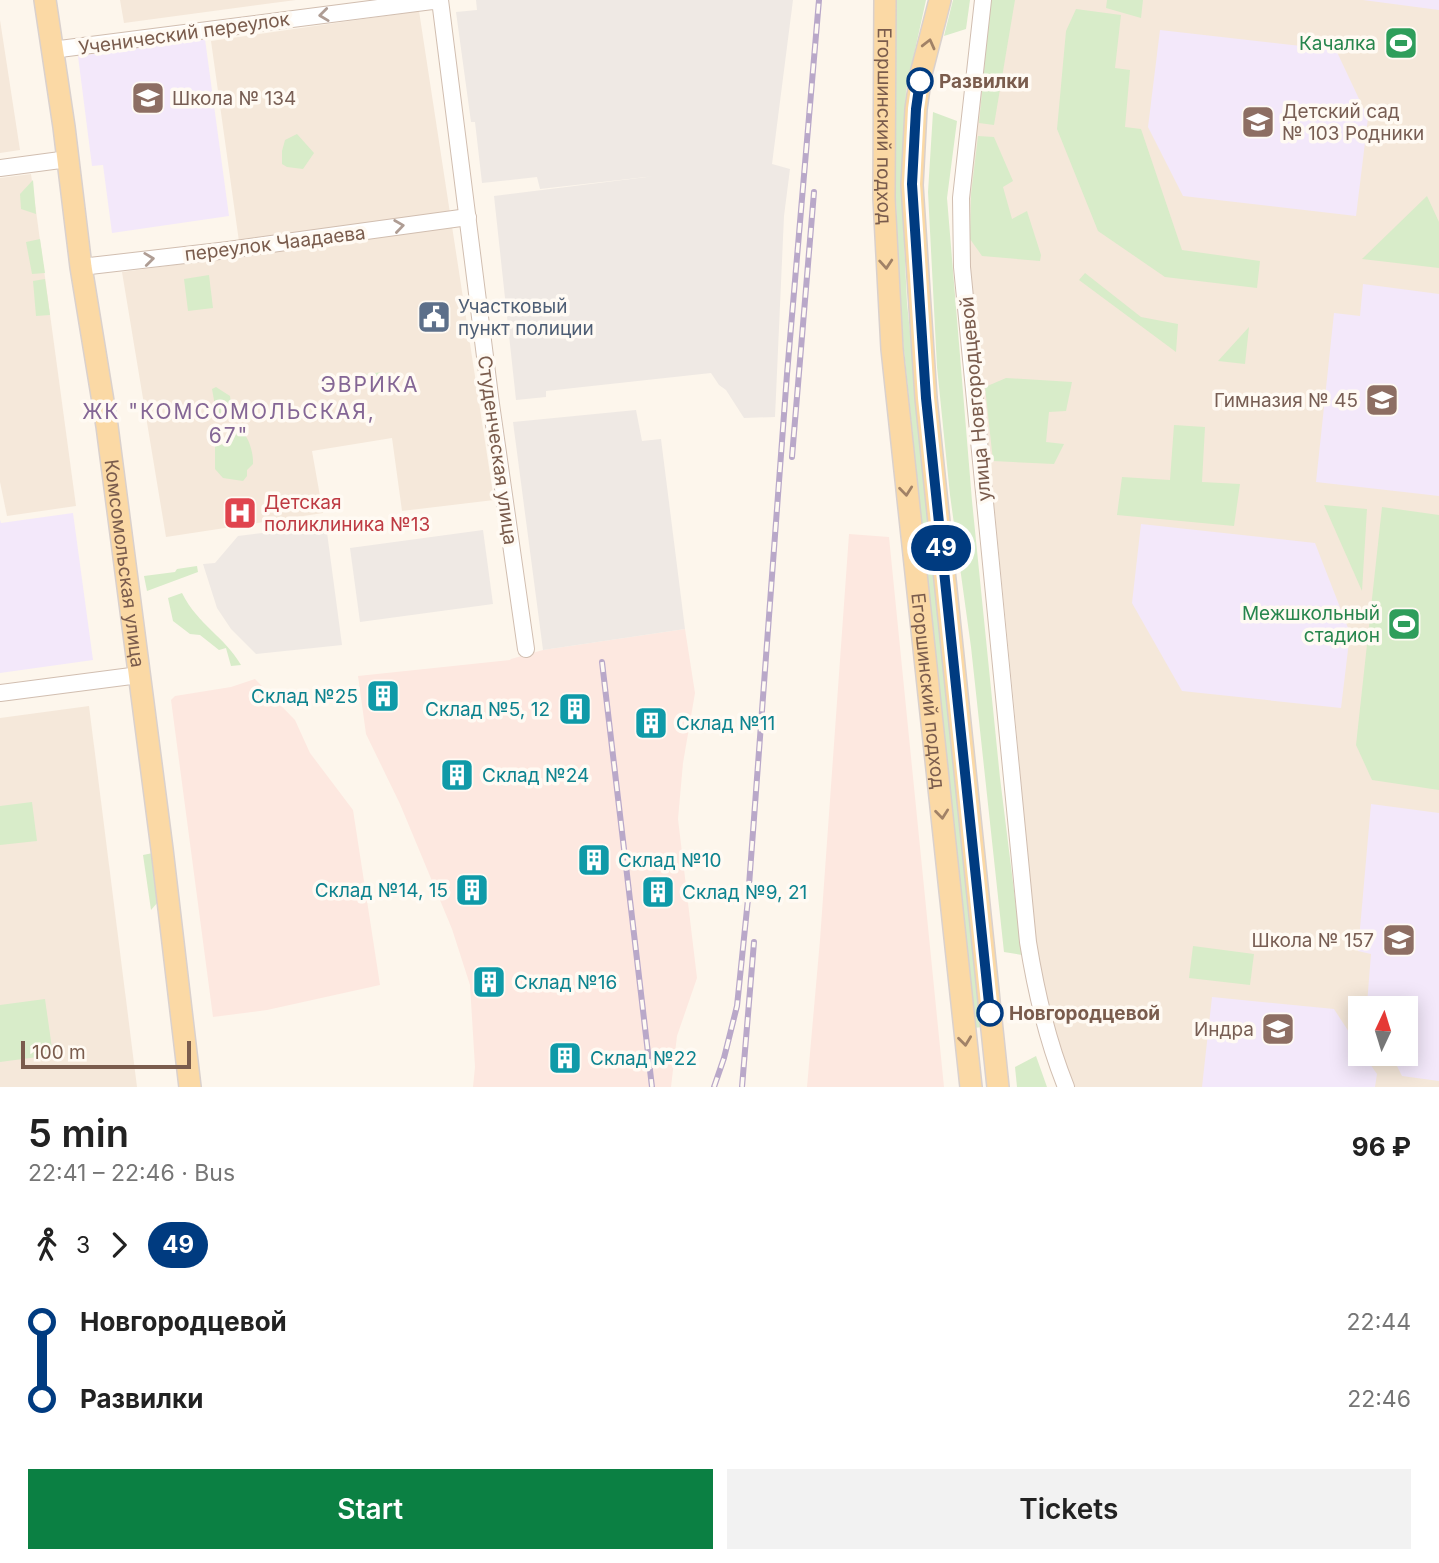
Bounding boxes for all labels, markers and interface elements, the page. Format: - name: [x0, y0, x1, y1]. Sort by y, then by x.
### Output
- street label: Ученический переулок: [77, 7, 292, 60]
- one-way arrow: [318, 7, 330, 22]
- sports icon: Качалка: [1382, 24, 1420, 62]
- street label: Егоршинский подход: [872, 27, 896, 225]
- place label: Качалка: [1299, 32, 1376, 55]
- one-way arrow: [920, 39, 935, 51]
- marker: Развилки: [907, 68, 933, 94]
- place label: Развилки: [939, 70, 1029, 93]
- school or university icon: Школа № 134: [129, 79, 167, 117]
- place label: Школа № 134: [172, 87, 296, 110]
- place label: Детский сад № 103 Родники: [1282, 100, 1424, 145]
- school or university icon: Детский сад № 103 Родники: [1239, 103, 1277, 141]
- one-way arrow: [393, 219, 405, 234]
- street label: переулок Чаадаева: [183, 221, 367, 266]
- one-way arrow: [143, 251, 155, 266]
- one-way arrow: [878, 259, 893, 270]
- place label: Участковый пункт полиции: [458, 295, 594, 340]
- street label: улица Новгородцевой: [955, 295, 996, 502]
- public building icon: Участковый пункт полиции: [415, 298, 453, 336]
- street label: Студенческая улица: [473, 354, 522, 546]
- district label: ЭВРИКА: [321, 372, 419, 397]
- school or university icon: Гимназия № 45: [1363, 381, 1401, 419]
- place label: Гимназия № 45: [1214, 389, 1358, 412]
- district label: ЖК "КОМСОМОЛЬСКАЯ, 67": [82, 399, 376, 448]
- street label: Комсомольская улица: [99, 458, 149, 669]
- one-way arrow: [899, 485, 914, 497]
- place label: Детская поликлиника №13: [264, 491, 430, 536]
- hospital icon: Детская поликлиника №13: [221, 494, 259, 532]
- line badge: 49: [909, 525, 972, 571]
- text: 49: [925, 533, 957, 562]
- street label: Егоршинский подход: [906, 592, 950, 790]
- place label: Межшкольный стадион: [1242, 602, 1380, 647]
- sports icon: Межшкольный стадион: [1385, 605, 1423, 643]
- building icon: Склад №25: [364, 677, 402, 715]
- place label: Склад №25: [251, 685, 358, 708]
- building icon: Склад №5, 12: [556, 690, 594, 728]
- place label: Склад №5, 12: [425, 698, 550, 721]
- building icon: Склад №11: [632, 704, 670, 742]
- place label: Склад №11: [676, 712, 775, 735]
- building icon: Склад №24: [438, 756, 476, 794]
- place label: Склад №24: [482, 764, 589, 787]
- one-way arrow: [934, 809, 949, 820]
- building icon: Склад №10: [575, 841, 613, 879]
- place label: Склад №10: [618, 849, 722, 872]
- building icon: Склад №14, 15: [453, 871, 491, 909]
- building icon: Склад №9, 21: [639, 873, 677, 911]
- place label: Склад №14, 15: [315, 879, 448, 902]
- place label: Склад №9, 21: [682, 881, 807, 904]
- school or university icon: Школа № 157: [1380, 921, 1418, 959]
- place label: Школа № 157: [1251, 929, 1374, 952]
- building icon: Склад №16: [470, 963, 508, 1001]
- place label: Склад №16: [514, 971, 617, 994]
- north arrow: [1348, 996, 1418, 1066]
- map controls: [1348, 996, 1418, 1066]
- marker: Новгородцевой: [977, 1000, 1003, 1026]
- place label: Новгородцевой: [1009, 1002, 1160, 1025]
- school or university icon: Индра: [1259, 1010, 1297, 1048]
- place label: Индра: [1194, 1018, 1254, 1041]
- one-way arrow: [957, 1035, 972, 1046]
- scale bar: [21, 1038, 191, 1070]
- building icon: Склад №22: [546, 1039, 584, 1077]
- text: 100 m: [32, 1041, 86, 1064]
- place label: Склад №22: [590, 1047, 697, 1070]
- text: 5 min: [28, 1110, 129, 1156]
- text: 96 ₽: [1352, 1131, 1411, 1162]
- text: 22:41 – 22:46 · Bus: [28, 1159, 235, 1187]
- icon: walk: [28, 1226, 66, 1264]
- icon: forward: [100, 1226, 138, 1264]
- text: 49: [162, 1230, 194, 1259]
- text: 3: [76, 1231, 90, 1259]
- text: Новгородцевой: [80, 1306, 287, 1337]
- text: 22:44: [1347, 1308, 1411, 1336]
- text: Развилки: [80, 1383, 203, 1414]
- text: 22:46: [1347, 1385, 1411, 1413]
- button: Start: [28, 1469, 713, 1549]
- button: Tickets: [727, 1469, 1411, 1549]

